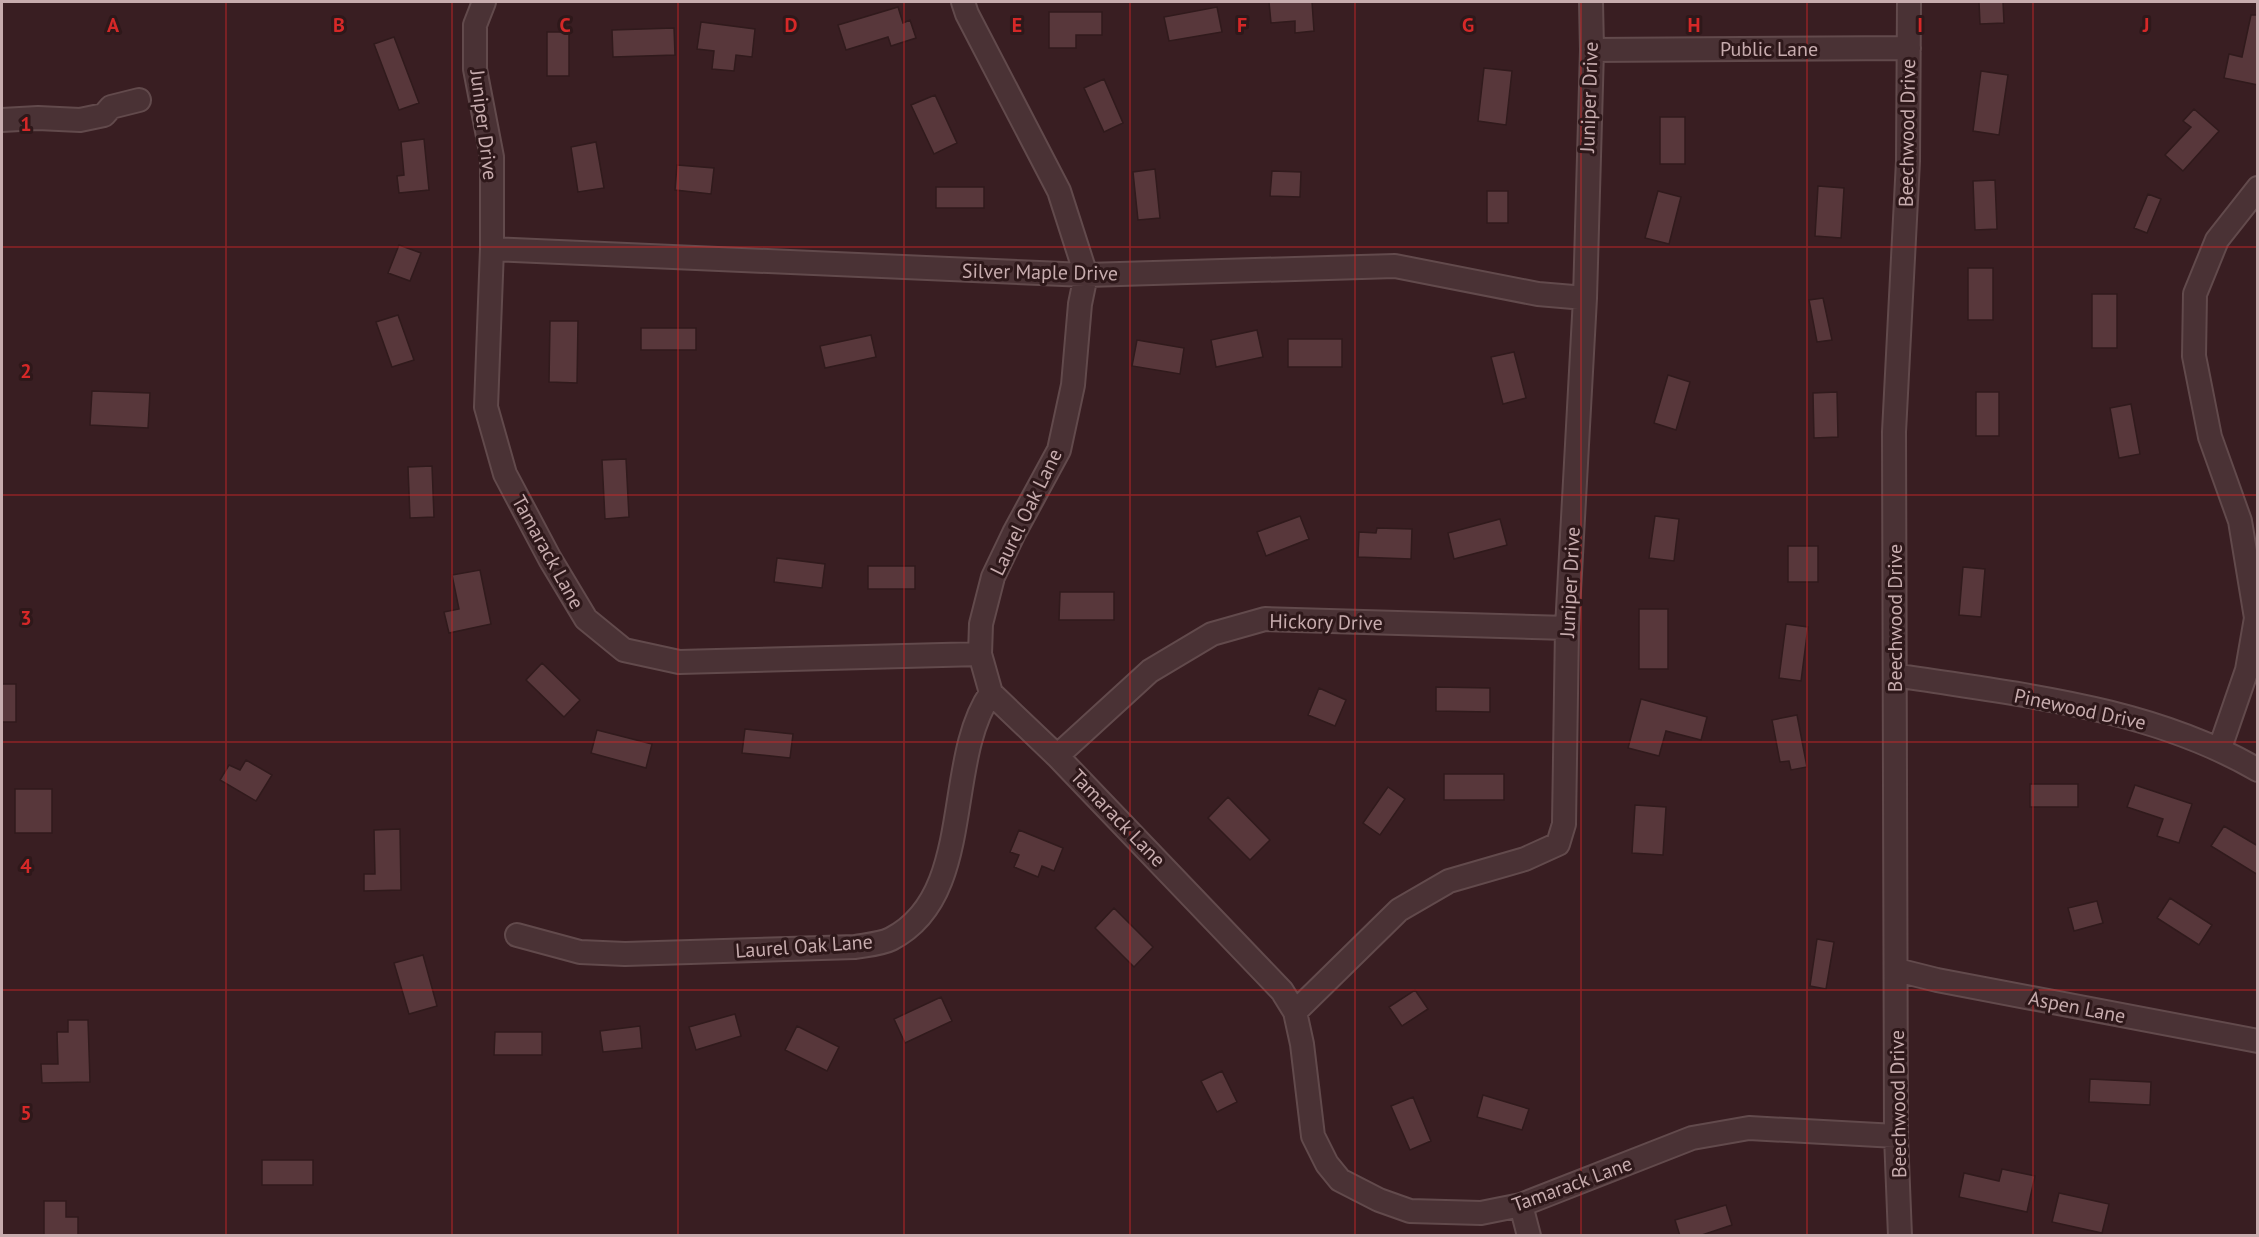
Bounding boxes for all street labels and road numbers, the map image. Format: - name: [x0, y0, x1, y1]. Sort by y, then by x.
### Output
- street label: Public Lane: [1720, 36, 1818, 62]
- street label: Juniper Drive: [1574, 41, 1604, 154]
- street label: Beechwood Drive: [1893, 59, 1921, 207]
- street label: Juniper Drive: [464, 67, 504, 182]
- street label: Silver Maple Drive: [962, 258, 1118, 286]
- street label: Laurel Oak Lane: [984, 444, 1068, 580]
- street label: Tamarack Lane: [506, 491, 590, 613]
- street label: Juniper Drive: [1554, 526, 1586, 639]
- street label: Beechwood Drive: [1882, 544, 1908, 692]
- street label: Hickory Drive: [1269, 608, 1383, 636]
- street label: Pinewood Drive: [2012, 682, 2148, 736]
- street label: Tamarack Lane: [1065, 764, 1171, 872]
- street label: Laurel Oak Lane: [734, 928, 874, 964]
- street label: Aspen Lane: [2026, 985, 2128, 1029]
- street label: Beechwood Drive: [1884, 1030, 1912, 1178]
- street label: Tamarack Lane: [1508, 1150, 1636, 1218]

